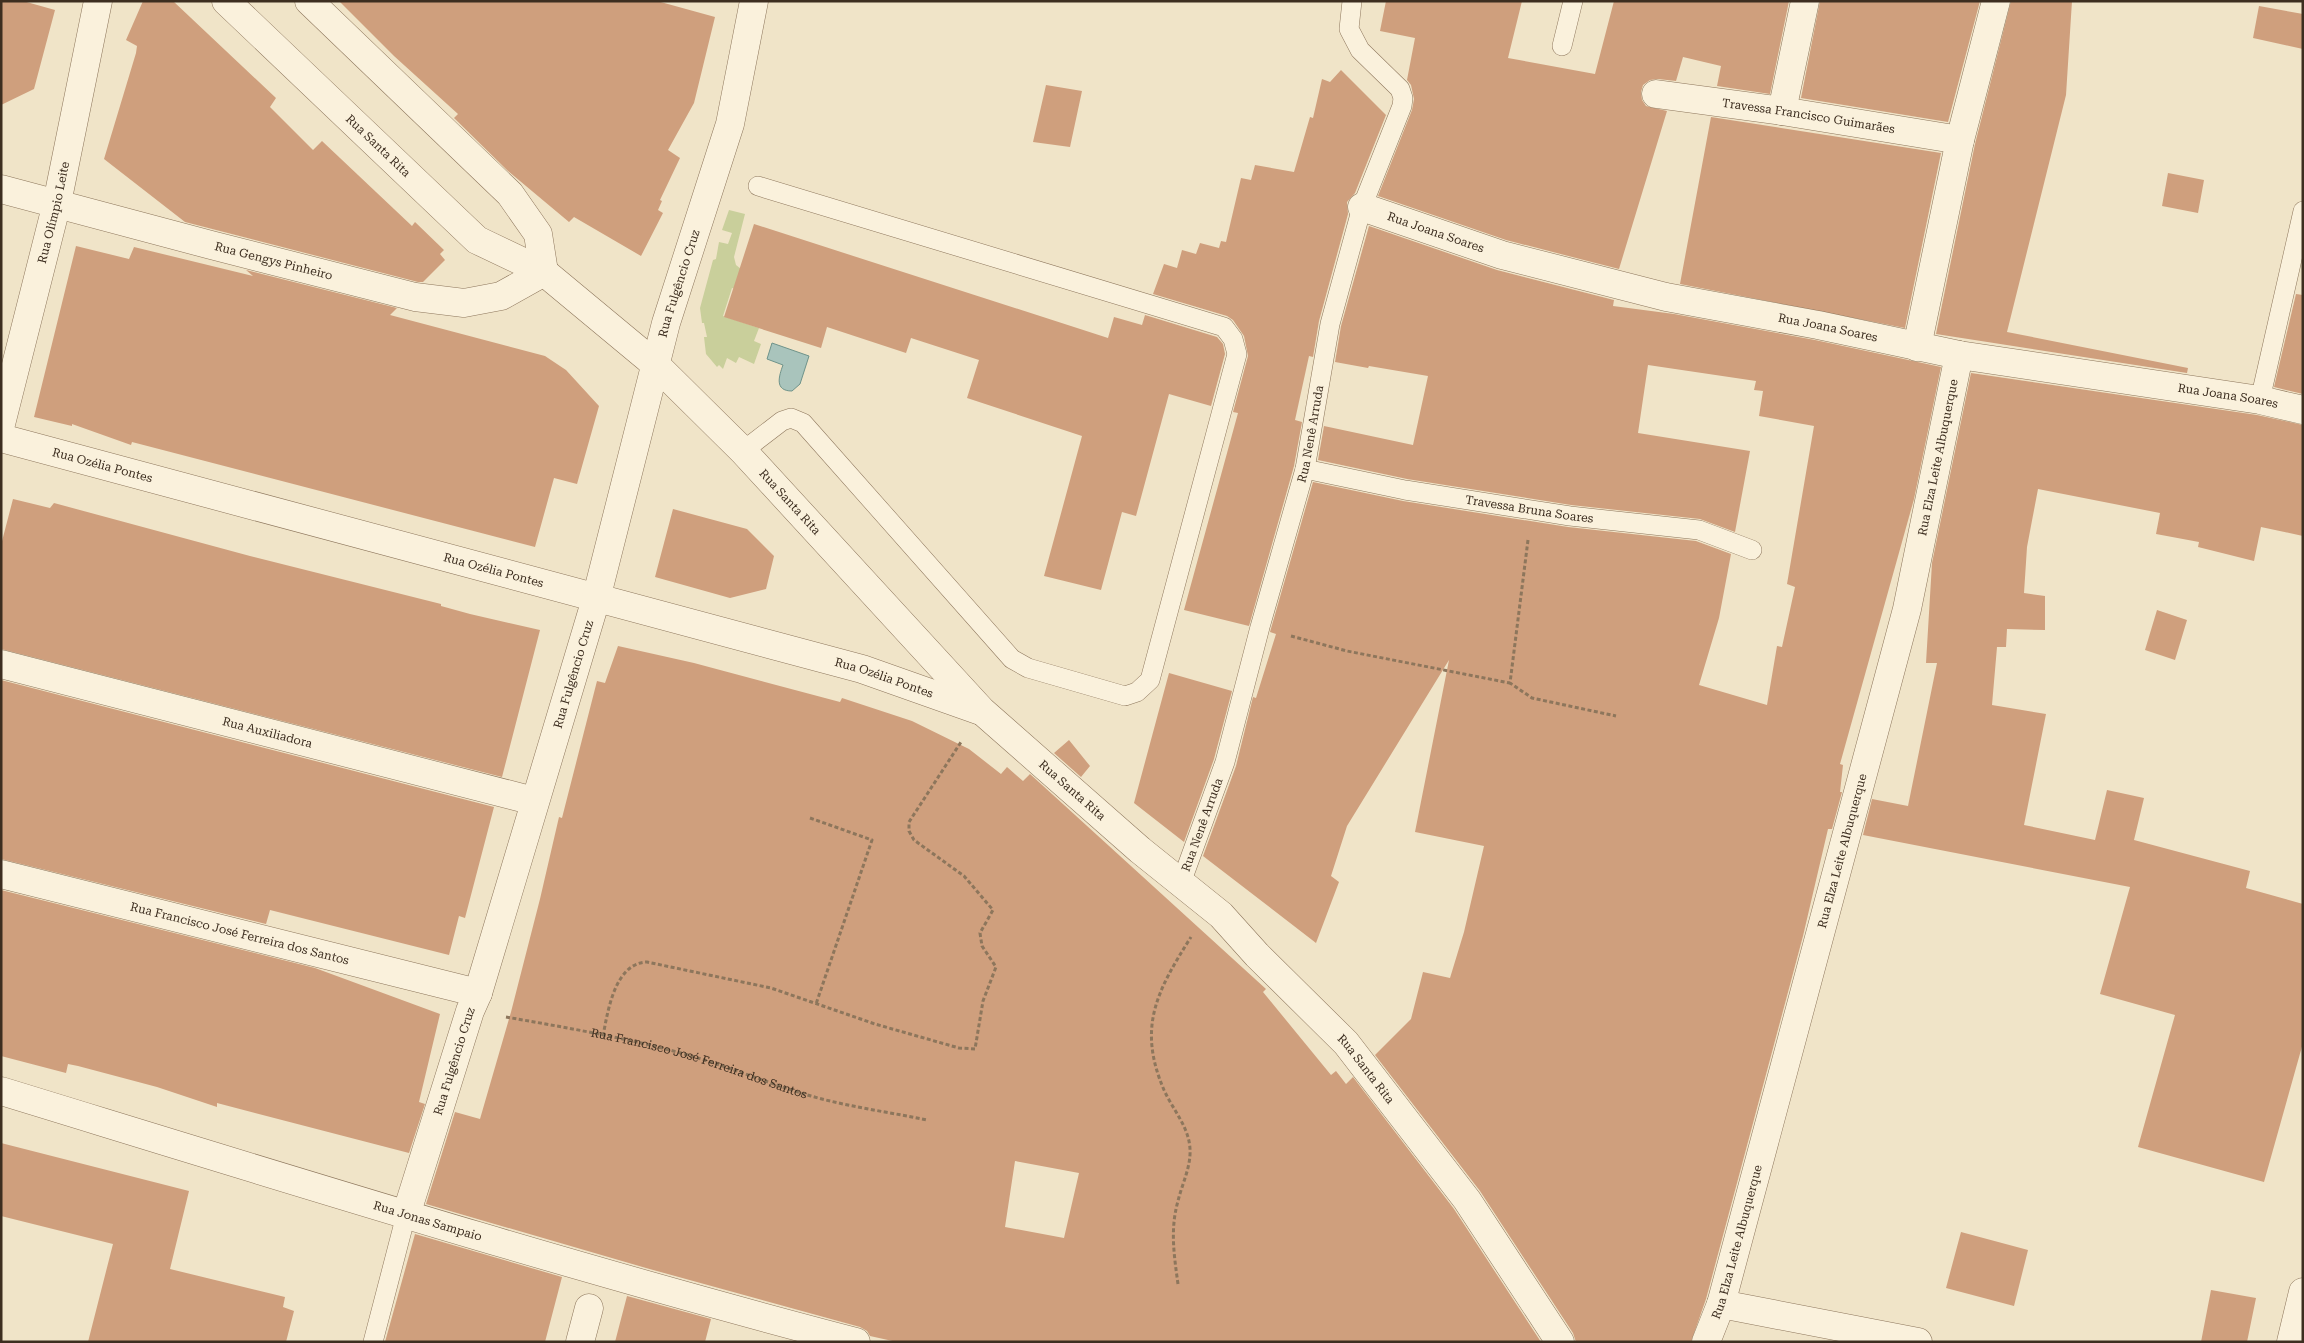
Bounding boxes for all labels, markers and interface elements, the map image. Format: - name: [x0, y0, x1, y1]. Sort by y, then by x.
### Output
- street label: Travessa Francisco Guimarães: [1721, 96, 1896, 136]
- street label: Rua Santa Rita: [343, 112, 414, 180]
- street label: Rua Olímpio Leite: [35, 160, 72, 265]
- street label: Rua Joana Soares: [1386, 209, 1486, 255]
- street label: Rua Fulgêncio Cruz: [656, 228, 703, 339]
- street label: Rua Gengys Pinheiro: [213, 239, 334, 283]
- street label: Rua Joana Soares: [1777, 311, 1879, 345]
- street label: Rua Elza Leite Albuquerque: [1915, 378, 1961, 537]
- street label: Rua Joana Soares: [2177, 381, 2280, 411]
- street label: Rua Nenê Arruda: [1294, 384, 1326, 484]
- street label: Rua Ozélia Pontes: [51, 445, 154, 485]
- street label: Rua Santa Rita: [756, 466, 824, 538]
- street label: Travessa Bruna Soares: [1464, 493, 1594, 526]
- street label: Rua Ozélia Pontes: [442, 550, 545, 590]
- street label: Rua Fulgêncio Cruz: [551, 618, 596, 730]
- street label: Rua Ozélia Pontes: [833, 655, 935, 701]
- street label: Rua Auxiliadora: [221, 714, 314, 751]
- street label: Rua Santa Rita: [1036, 757, 1109, 824]
- street label: Rua Elza Leite Albuquerque: [1815, 772, 1870, 930]
- street label: Rua Nenê Arruda: [1179, 776, 1226, 873]
- street label: Rua Francisco José Ferreira dos Santos: [129, 900, 351, 968]
- street label: Rua Fulgêncio Cruz: [431, 1005, 478, 1117]
- street label: Rua Francisco José Ferreira dos Santos: [590, 1026, 809, 1102]
- street label: Rua Santa Rita: [1335, 1032, 1398, 1107]
- street label: Rua Elza Leite Albuquerque: [1709, 1163, 1765, 1321]
- street label: Rua Jonas Sampaio: [372, 1198, 484, 1244]

